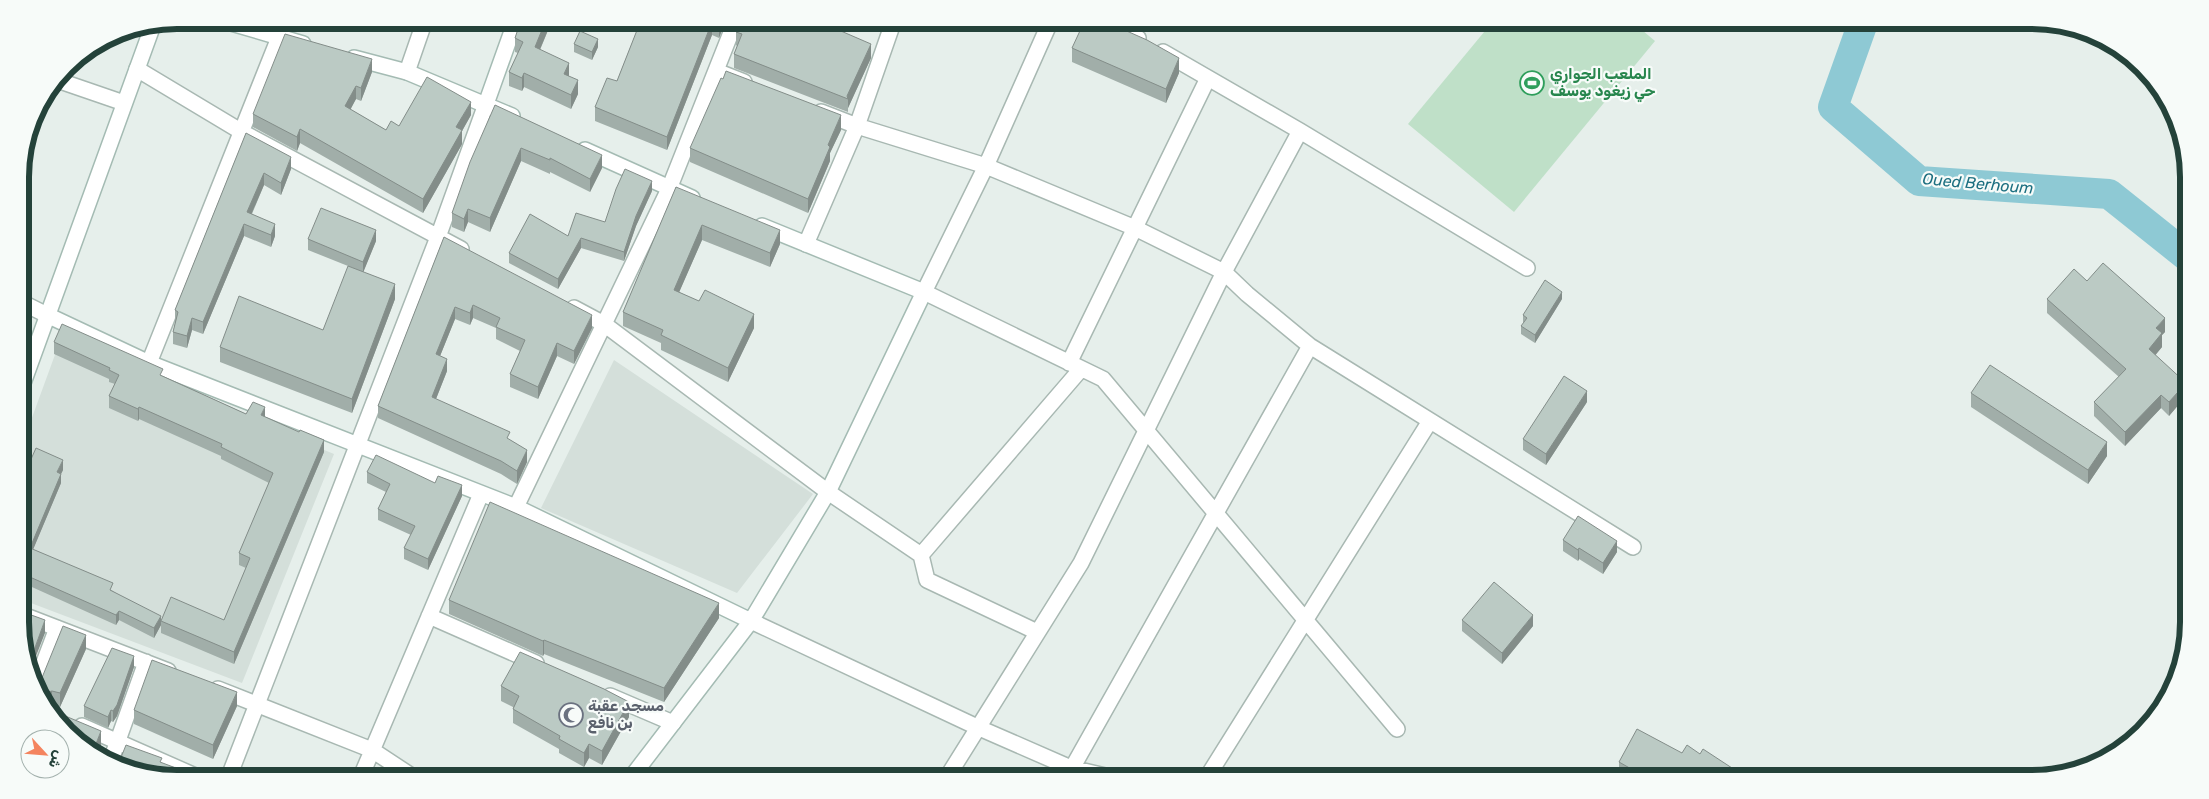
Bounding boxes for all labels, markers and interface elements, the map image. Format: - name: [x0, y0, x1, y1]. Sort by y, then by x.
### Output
- place label: الملعب الجواري حي زيغود يوسف: [1550, 65, 1655, 103]
- sports icon: الملعب الجواري حي زيغود يوسف: [1519, 70, 1545, 96]
- water label: Oued Berhoum: [1922, 169, 2034, 198]
- place label: مسجد عقبة بن نافع: [588, 697, 664, 734]
- mosque icon: مسجد عقبة بن نافع: [558, 702, 584, 728]
- north arrow: [20, 729, 70, 779]
- text: ش: [45, 748, 68, 771]

